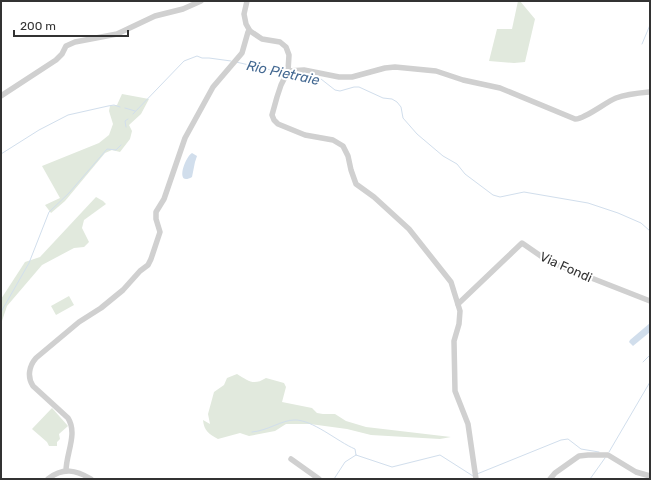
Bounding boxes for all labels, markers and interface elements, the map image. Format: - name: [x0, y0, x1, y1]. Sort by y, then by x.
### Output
- scale bar: [14, 12, 128, 38]
- text: 200 m: [20, 19, 56, 33]
- water label: Rio Pietraie: [245, 57, 321, 89]
- street label: Via Fondi: [538, 249, 594, 285]

